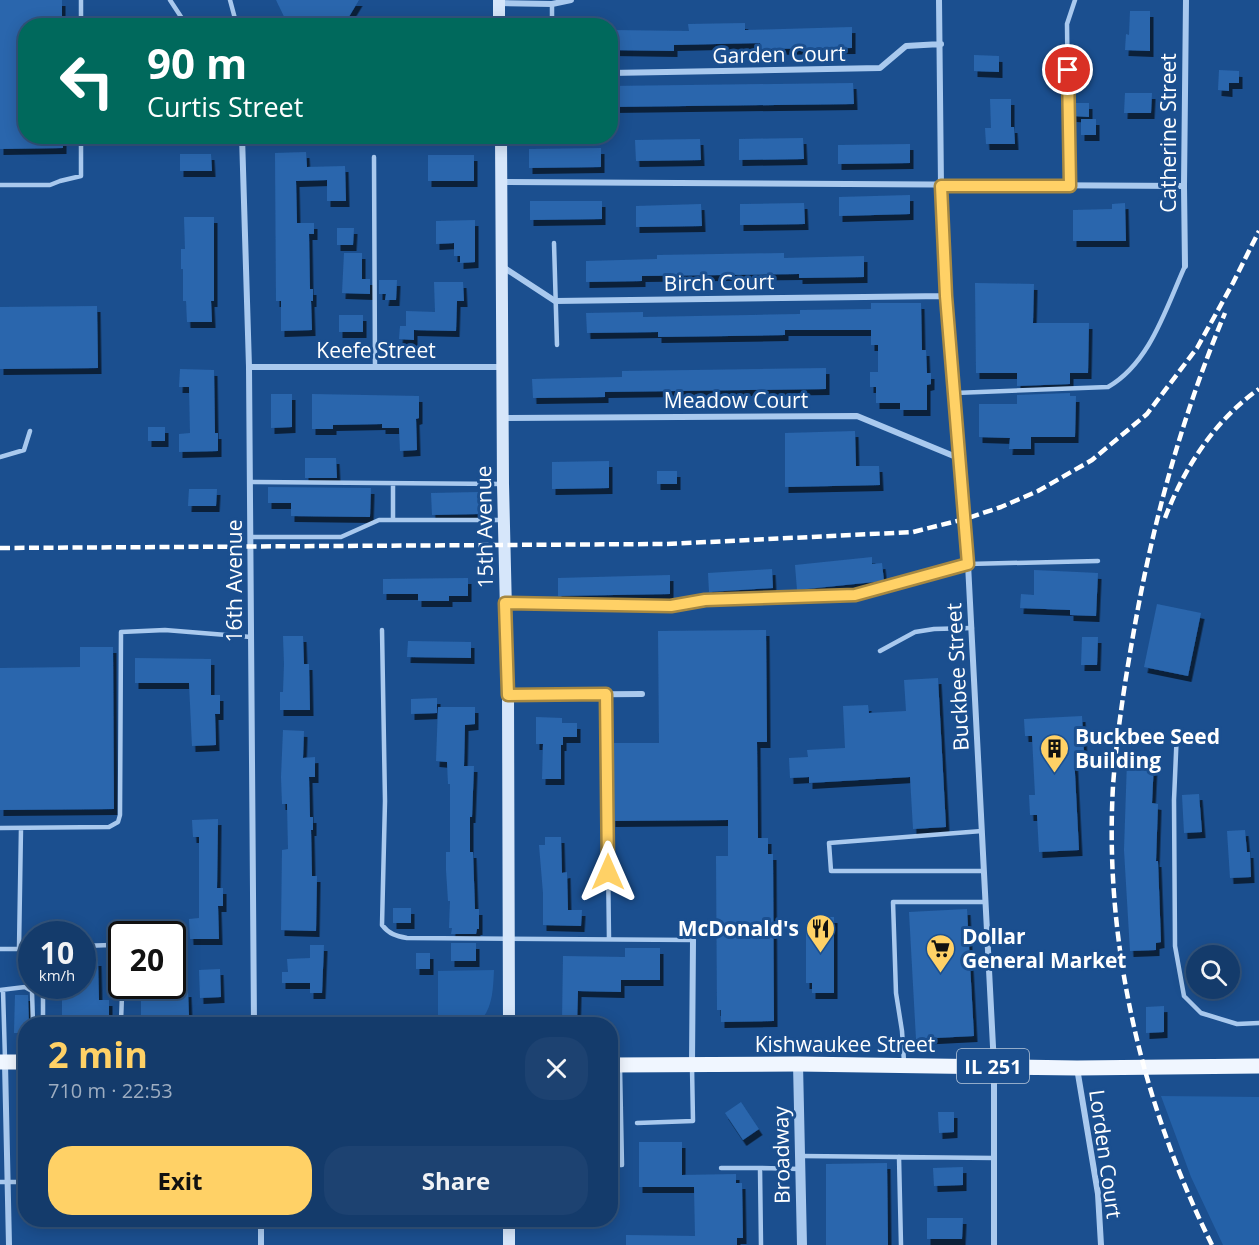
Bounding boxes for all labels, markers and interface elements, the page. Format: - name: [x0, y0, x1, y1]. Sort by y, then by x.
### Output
- text: 90 m: [147, 34, 247, 91]
- street label: Garden Court: [712, 39, 846, 69]
- icon: left: [48, 42, 126, 120]
- pin: [1042, 44, 1093, 95]
- icon: arrive: [1051, 53, 1084, 86]
- street label: Catherine Street: [1154, 53, 1182, 213]
- text: Curtis Street: [147, 88, 303, 125]
- street label: Birch Court: [663, 267, 775, 297]
- street label: Keefe Street: [316, 336, 436, 364]
- street label: Meadow Court: [664, 386, 808, 414]
- street label: 15th Avenue: [469, 465, 499, 589]
- street label: 16th Avenue: [220, 520, 248, 642]
- street label: Buckbee Street: [939, 602, 975, 752]
- place label: Buckbee Seed Building: [1075, 722, 1220, 774]
- building icon: Buckbee Seed Building: [1038, 732, 1070, 774]
- position arrow: [576, 840, 640, 904]
- restaurant icon: McDonald's: [804, 912, 836, 954]
- place label: McDonald's: [678, 914, 799, 942]
- speed limit sign: 20: [108, 921, 186, 999]
- place label: Dollar General Market: [962, 922, 1126, 974]
- text: 10: [40, 932, 74, 973]
- supermarket icon: Dollar General Market: [925, 932, 957, 974]
- map controls: [1186, 945, 1240, 999]
- button: search: [1186, 945, 1240, 999]
- text: km/h: [39, 965, 75, 985]
- text: 2 min: [48, 1030, 148, 1079]
- street label: Kishwaukee Street: [755, 1030, 935, 1058]
- button: close: [525, 1037, 588, 1100]
- road number: IL 251: [957, 1049, 1029, 1083]
- text: 710 m · 22:53: [48, 1077, 173, 1104]
- street label: Lorden Court: [1083, 1088, 1129, 1220]
- street label: Broadway: [766, 1105, 796, 1204]
- button: Exit: [48, 1146, 312, 1215]
- button: Share: [324, 1146, 588, 1215]

